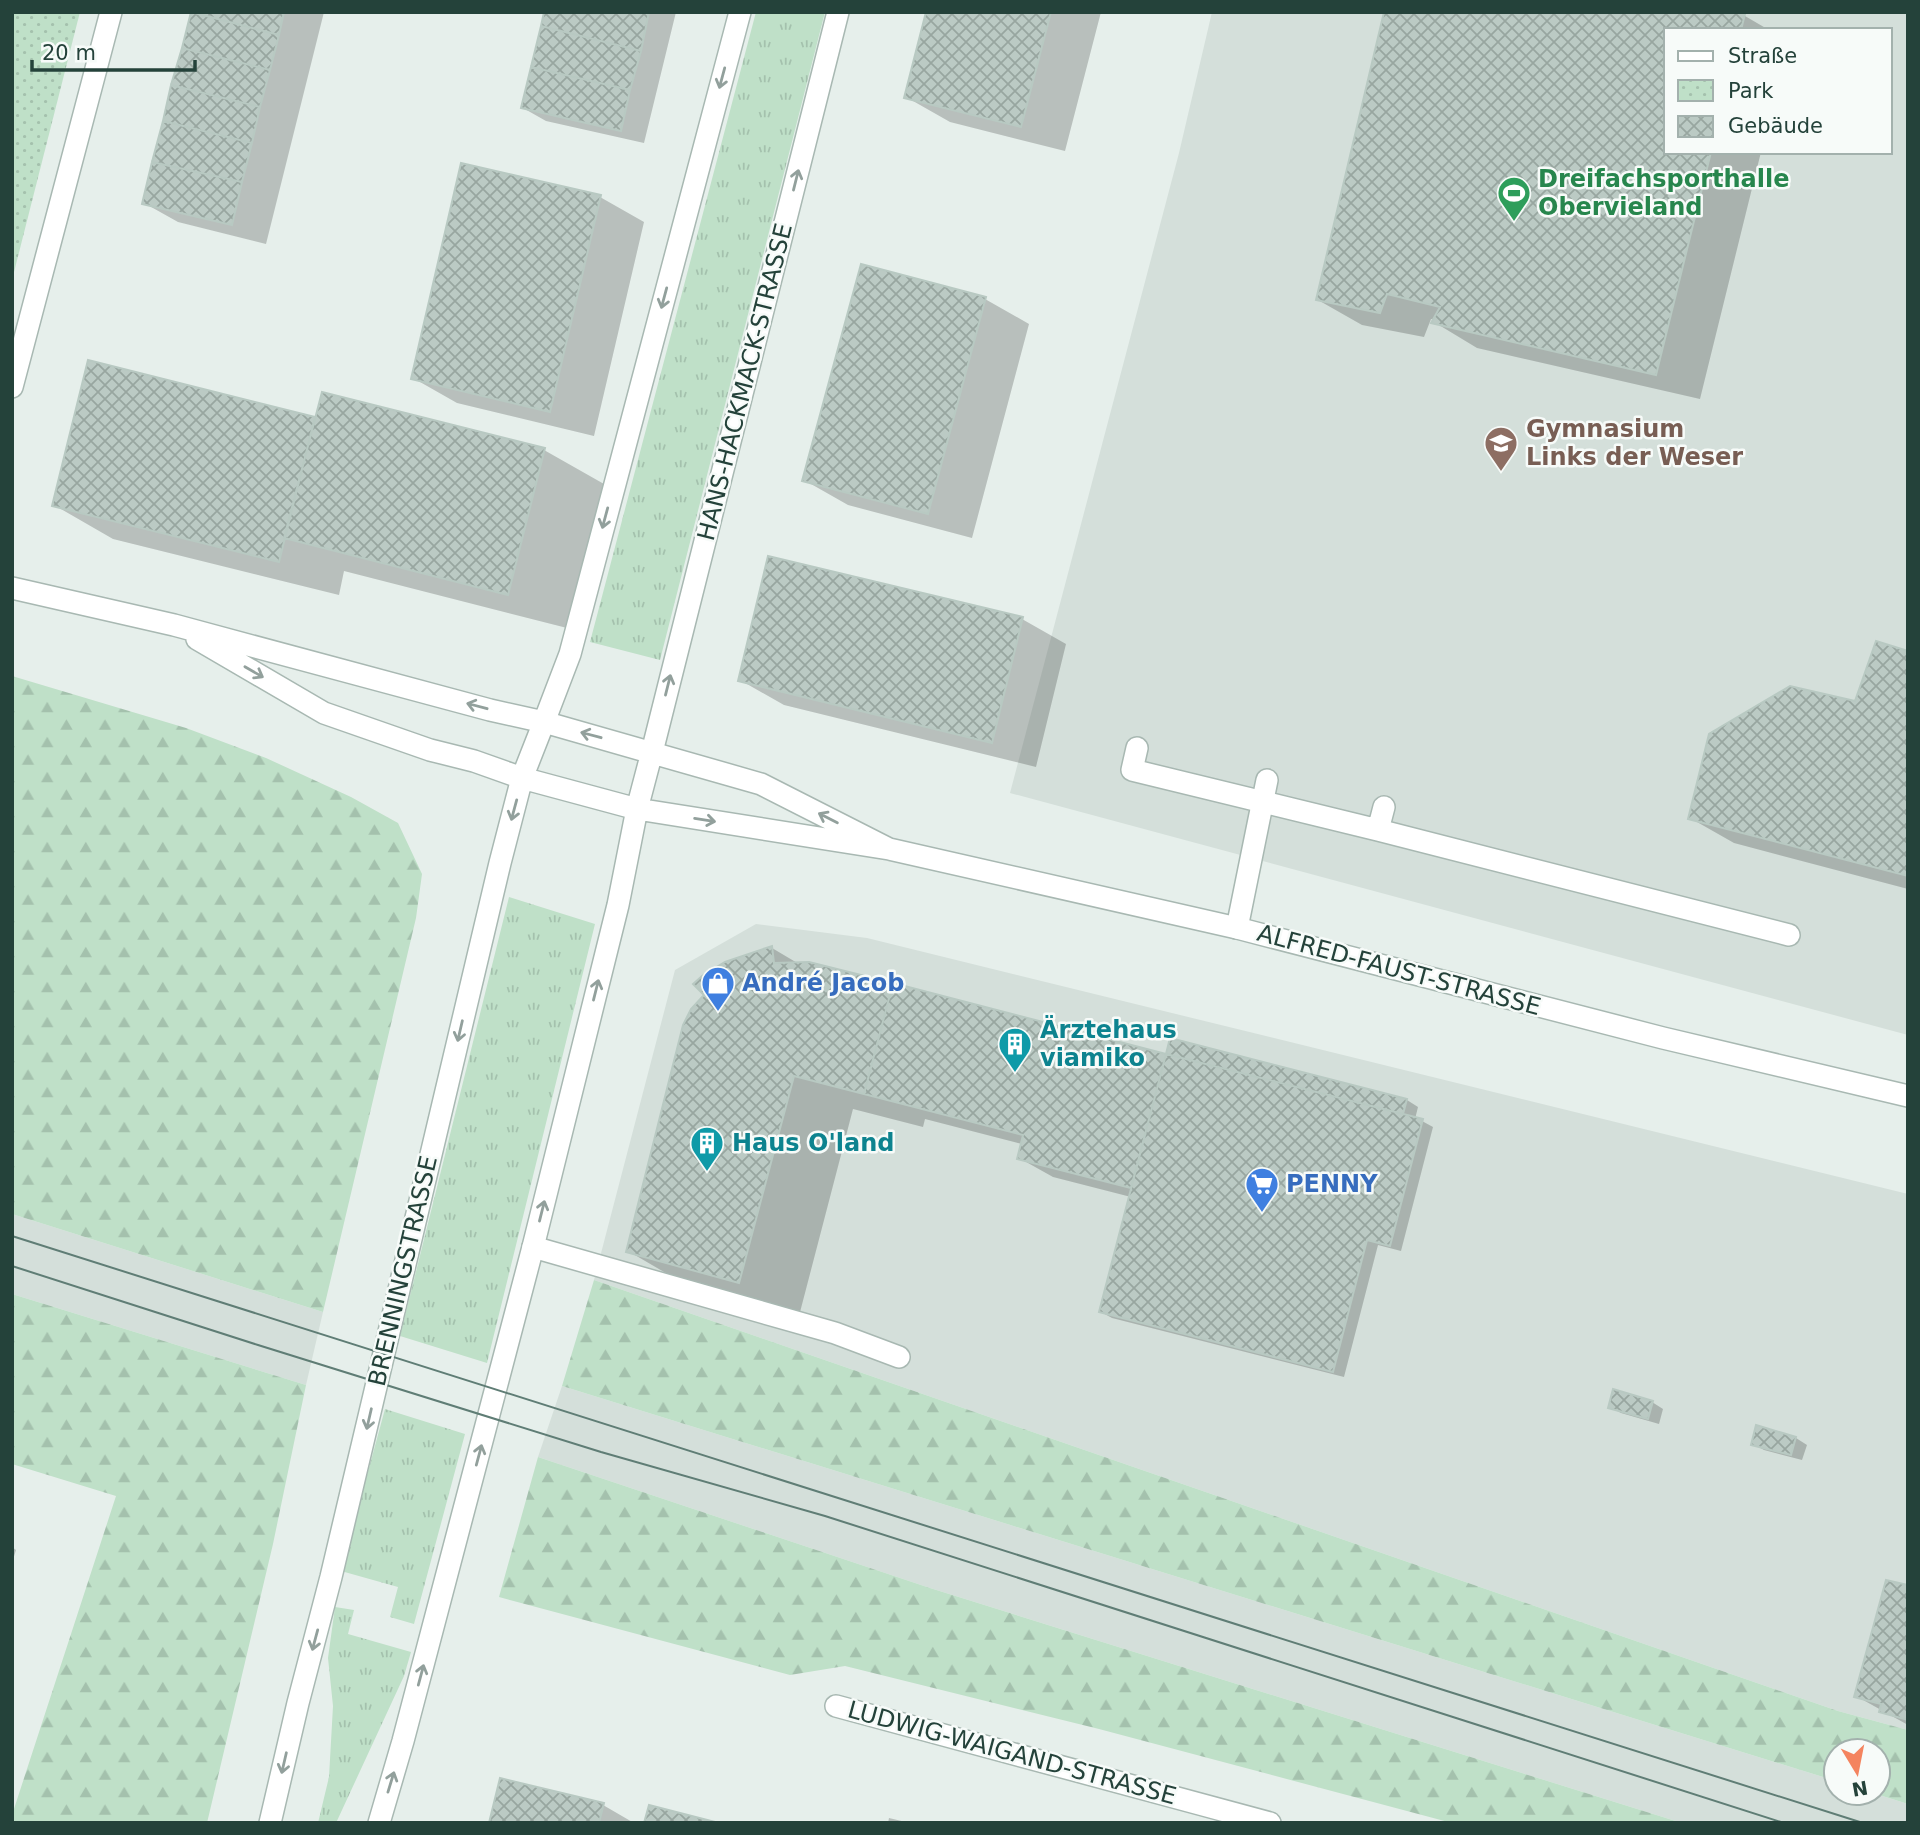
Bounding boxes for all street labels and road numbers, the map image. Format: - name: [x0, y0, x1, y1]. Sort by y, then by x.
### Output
- street label: HANS-HACKMACK-STRASSE: [692, 221, 798, 543]
- street label: ALFRED-FAUST-STRASSE: [1254, 919, 1544, 1021]
- street label: BRENNINGSTRASSE: [363, 1153, 443, 1389]
- street label: LUDWIG-WAIGAND-STRASSE: [845, 1696, 1179, 1810]

